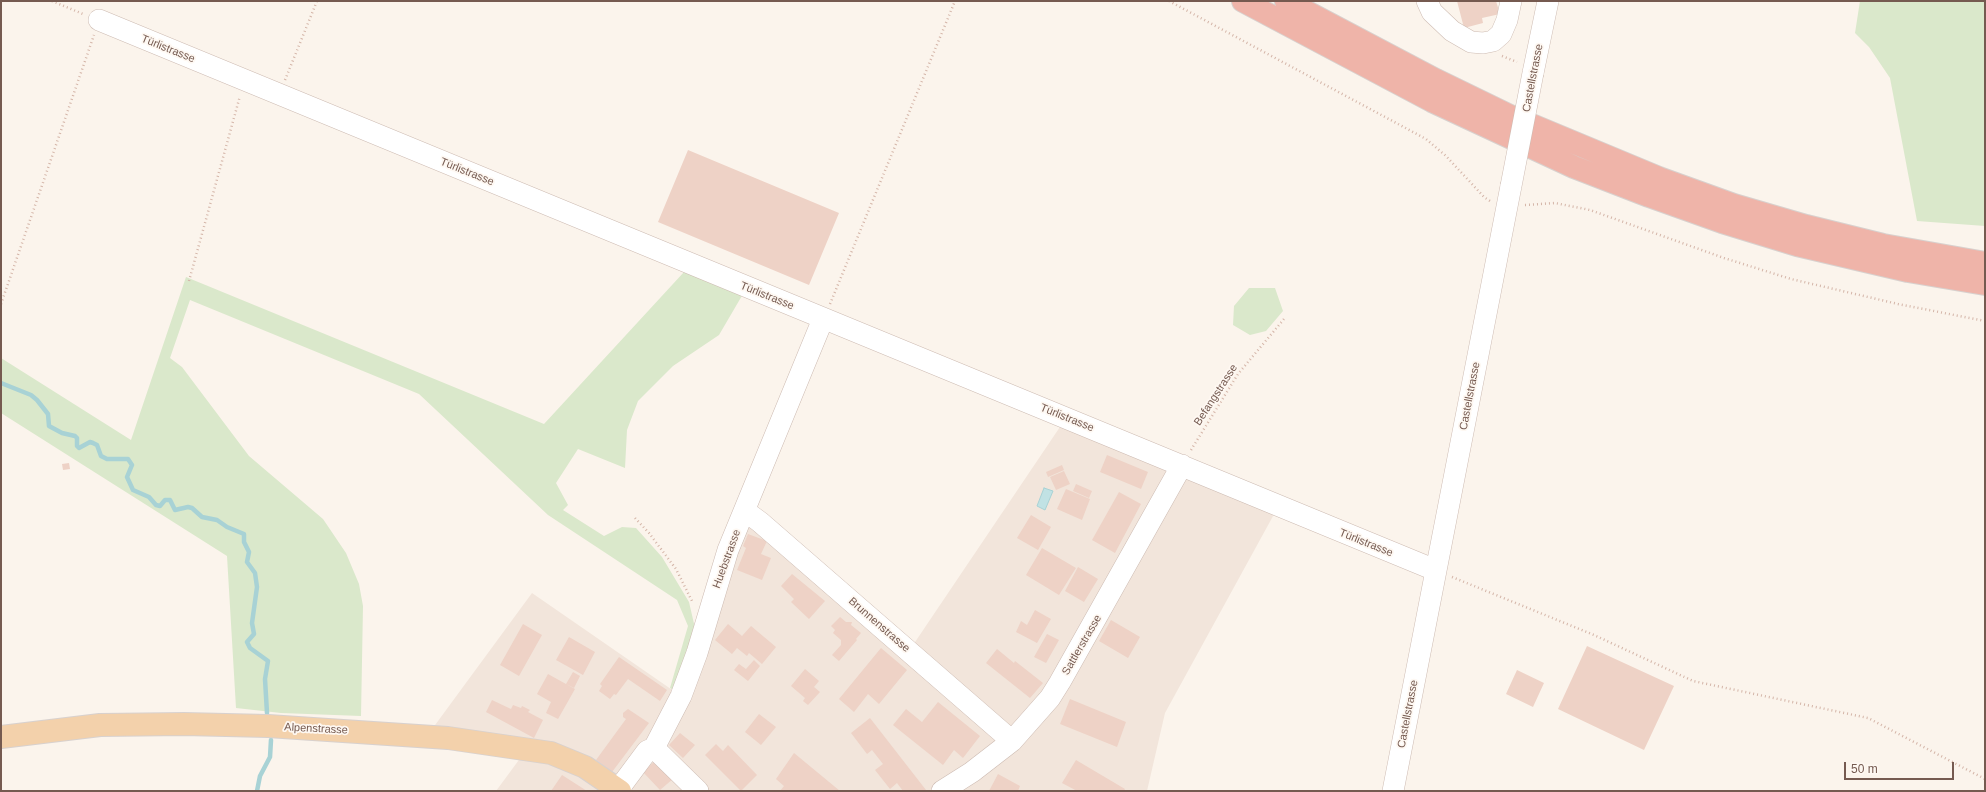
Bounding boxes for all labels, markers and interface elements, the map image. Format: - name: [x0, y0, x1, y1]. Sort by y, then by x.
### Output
- street label: Türlistrasse: [139, 32, 197, 66]
- street label: Castellstrasse: [1520, 43, 1546, 113]
- street label: Türlistrasse: [438, 155, 496, 189]
- street label: Türlistrasse: [738, 279, 796, 313]
- street label: Castellstrasse: [1457, 361, 1483, 431]
- street label: Befangstrasse: [1191, 362, 1241, 428]
- street label: Türlistrasse: [1038, 401, 1096, 435]
- street label: Türlistrasse: [1337, 526, 1395, 560]
- street label: Huebstrasse: [710, 528, 744, 590]
- street label: Brunnenstrasse: [846, 595, 912, 655]
- street label: Sattlerstrasse: [1059, 613, 1105, 677]
- street label: Castellstrasse: [1395, 679, 1421, 749]
- street label: Alpenstrasse: [284, 721, 348, 737]
- scale bar: [1846, 754, 1956, 780]
- text: 50 m: [1851, 762, 1878, 776]

